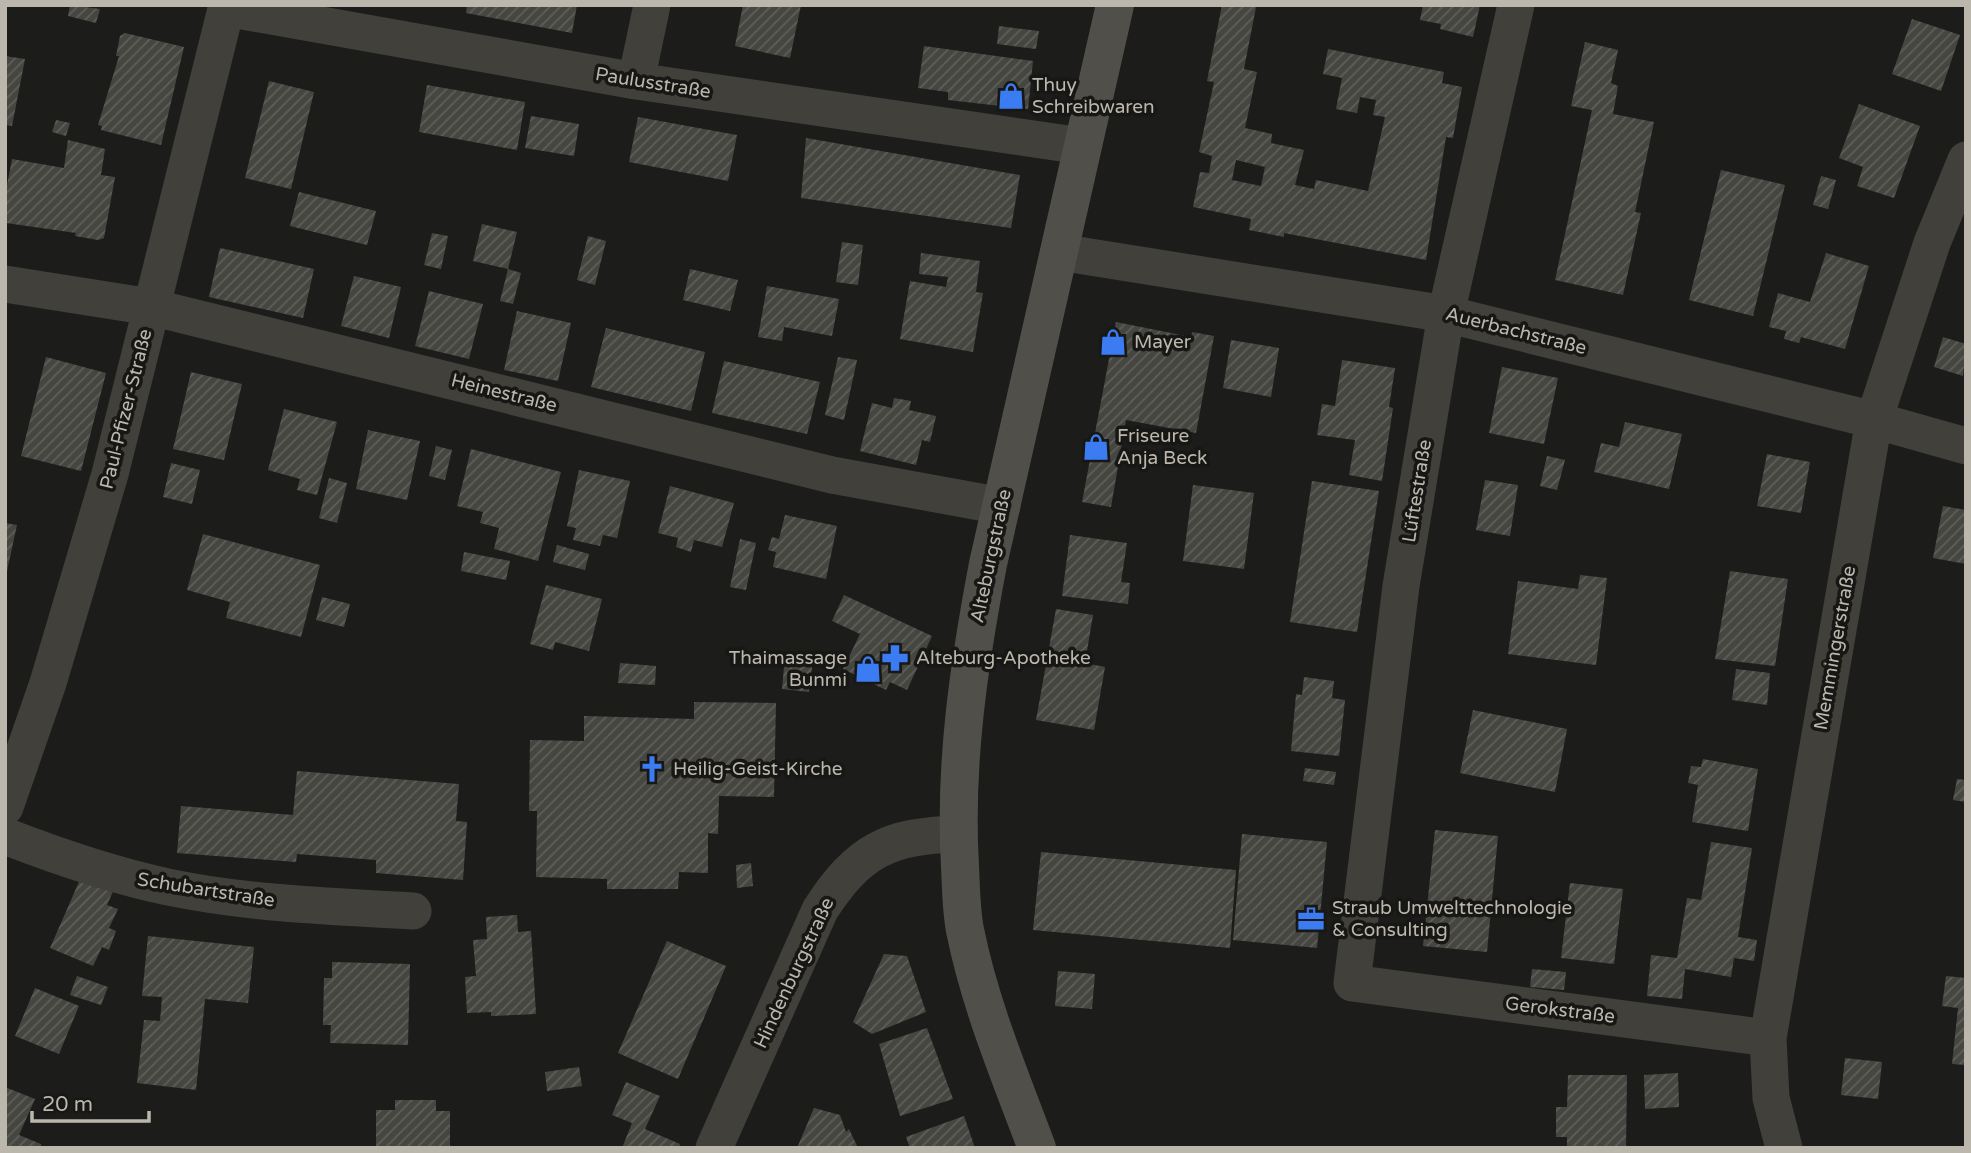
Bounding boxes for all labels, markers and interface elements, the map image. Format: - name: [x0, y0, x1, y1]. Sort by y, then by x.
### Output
- street label: Paulusstraße: [594, 63, 712, 103]
- place label: Thuy Schreibwaren: [1032, 74, 1155, 118]
- shop icon: Thuy Schreibwaren: [996, 81, 1026, 111]
- street label: Auerbachstraße: [1443, 303, 1589, 359]
- street label: Paul-Pfizer-Straße: [95, 327, 157, 491]
- shop icon: Mayer: [1098, 327, 1128, 357]
- place label: Mayer: [1134, 331, 1192, 353]
- street label: Heinestraße: [449, 369, 559, 417]
- place label: Friseure Anja Beck: [1117, 425, 1207, 469]
- shop icon: Friseure Anja Beck: [1081, 432, 1111, 462]
- street label: Lüftestraße: [1398, 438, 1436, 544]
- street label: Alteburgstraße: [966, 487, 1016, 625]
- street label: Memmingerstraße: [1810, 564, 1860, 732]
- pharmacy icon: Alteburg-Apotheke: [880, 643, 910, 673]
- place label: Thaimassage Bunmi: [729, 647, 847, 691]
- place label: Alteburg-Apotheke: [916, 647, 1091, 669]
- shop icon: Thaimassage Bunmi: [853, 654, 883, 684]
- church icon: Heilig-Geist-Kirche: [637, 754, 667, 784]
- place label: Heilig-Geist-Kirche: [673, 758, 843, 780]
- street label: Schubartstraße: [136, 868, 276, 912]
- street label: Hindenburgstraße: [749, 894, 839, 1052]
- place label: Straub Umwelttechnologie & Consulting: [1332, 897, 1572, 941]
- office icon: Straub Umwelttechnologie & Consulting: [1296, 904, 1326, 934]
- street label: Gerokstraße: [1504, 992, 1616, 1028]
- scale bar: [32, 1080, 149, 1124]
- text: 20 m: [42, 1092, 93, 1117]

